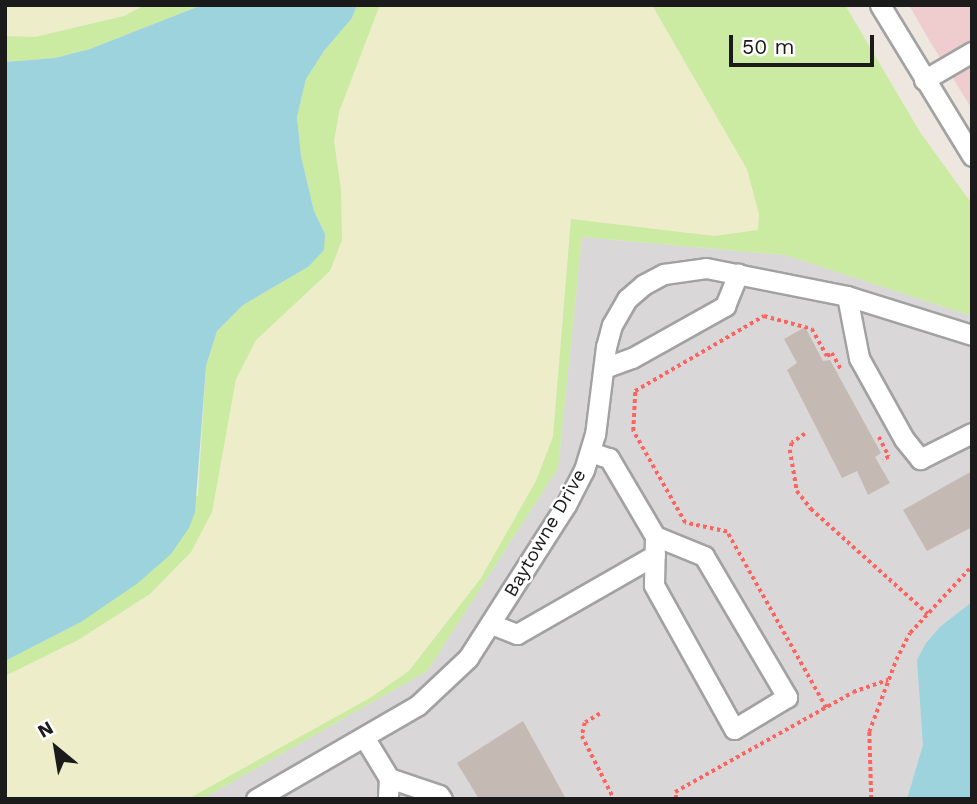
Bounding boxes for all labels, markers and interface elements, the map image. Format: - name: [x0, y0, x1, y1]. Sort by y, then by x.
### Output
- scale bar: [732, 21, 877, 65]
- text: 50 m: [742, 34, 794, 59]
- street label: Baytowne Drive: [499, 465, 591, 601]
- north arrow: [21, 713, 91, 783]
- text: N: [33, 716, 57, 743]

